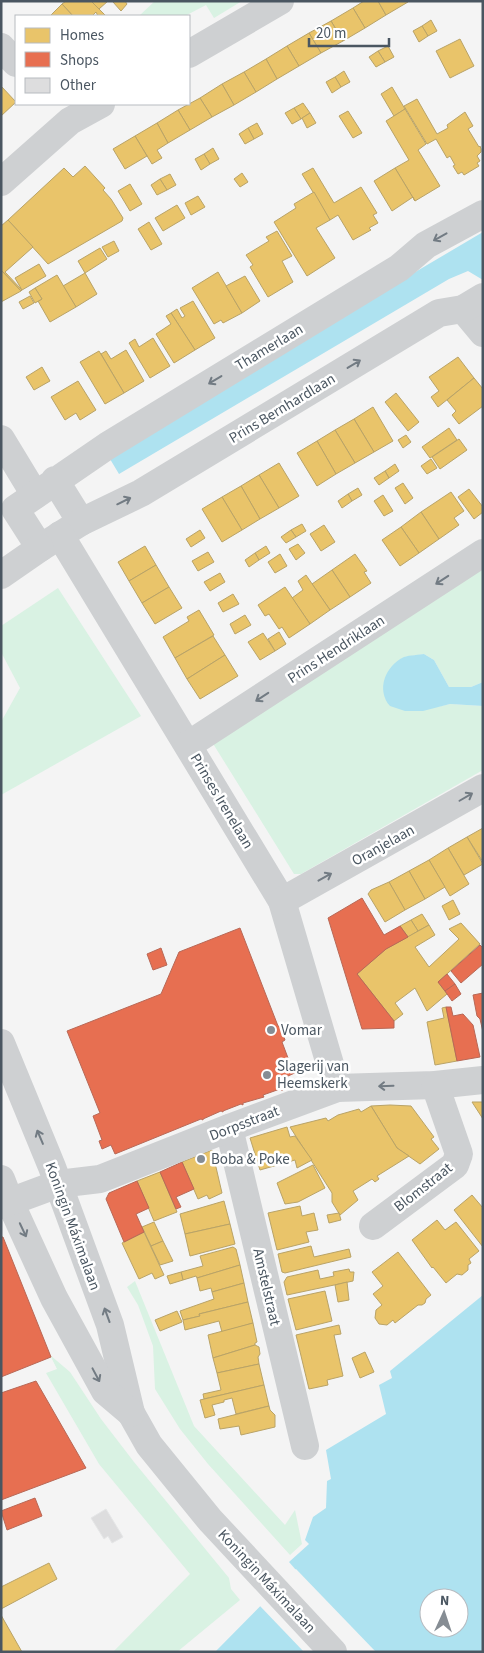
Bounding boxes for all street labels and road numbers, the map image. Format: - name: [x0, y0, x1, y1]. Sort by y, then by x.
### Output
- street label: Thamerlaan: [231, 319, 307, 376]
- street label: Prins Bernhardlaan: [225, 368, 339, 449]
- street label: Prins Hendriklaan: [284, 610, 389, 689]
- street label: Prinses Irenelaan: [185, 750, 258, 853]
- street label: Oranjelaan: [348, 820, 418, 871]
- street label: Dorpsstraat: [206, 1101, 282, 1146]
- street label: Blomstraat: [390, 1158, 457, 1217]
- street label: Koningin Máximalaan: [40, 1159, 106, 1293]
- street label: Amstelstraat: [247, 1246, 286, 1328]
- street label: Koningin Máximalaan: [213, 1525, 320, 1638]

